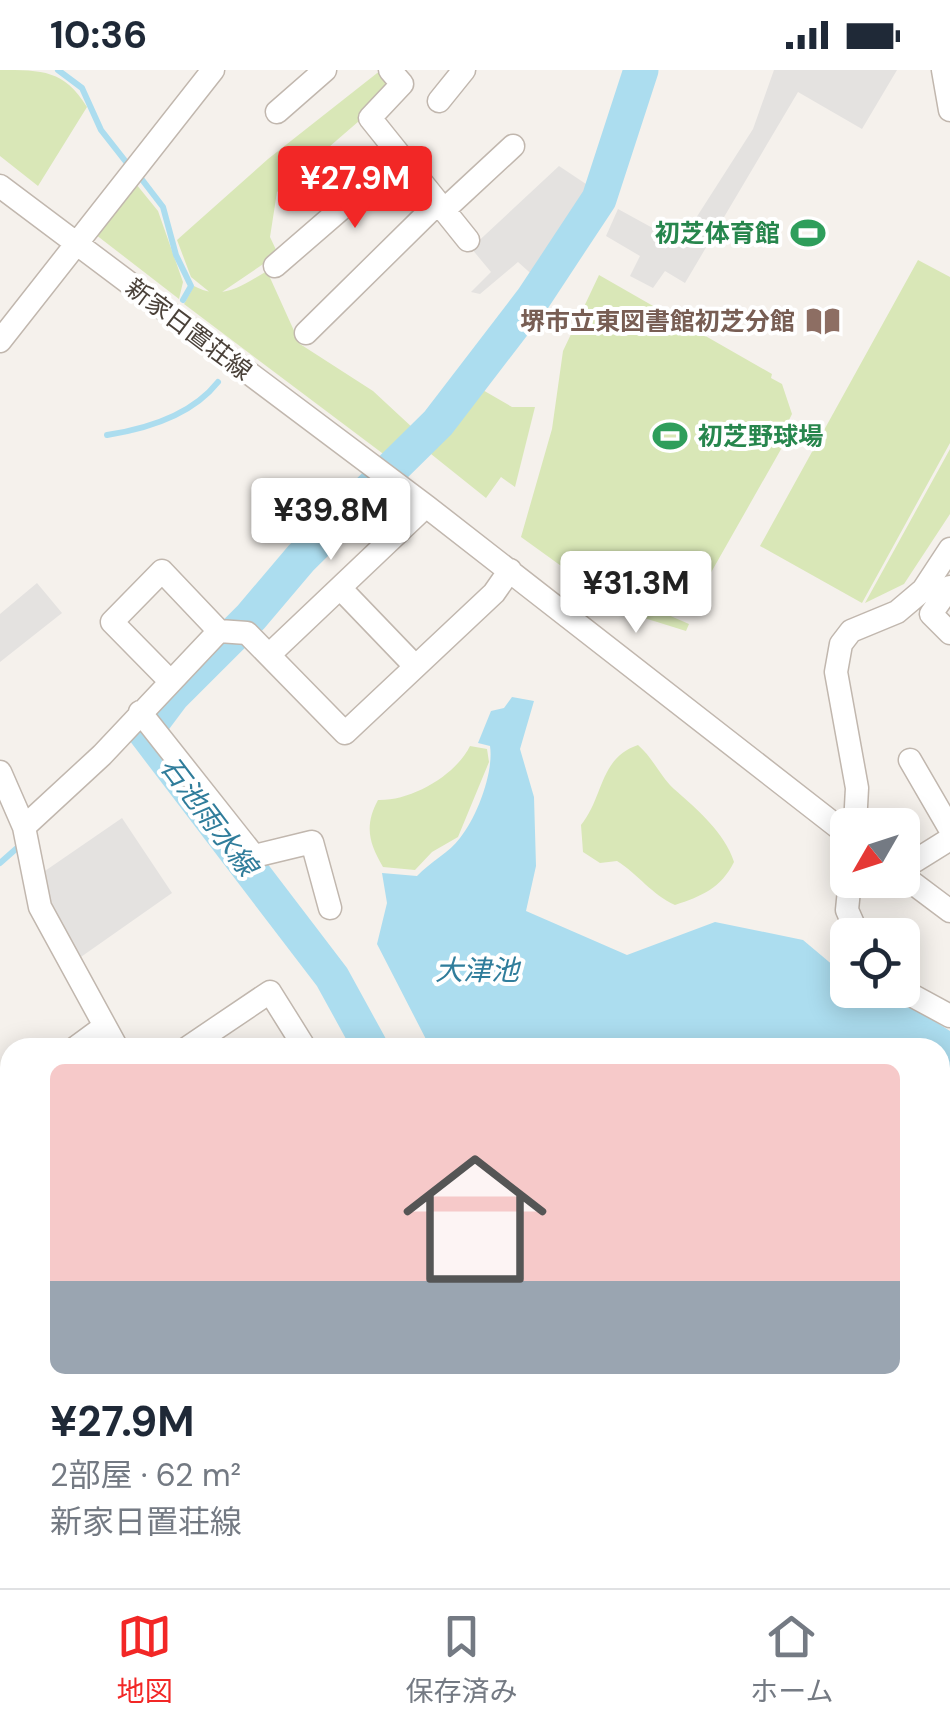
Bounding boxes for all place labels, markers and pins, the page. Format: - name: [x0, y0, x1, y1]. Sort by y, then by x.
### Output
- pin: ¥27.9M: [274, 146, 436, 231]
- sports icon: 初芝体育館: [789, 214, 827, 252]
- place label: 初芝体育館: [655, 217, 780, 250]
- library icon: 堺市立東図書館初芝分館: [804, 302, 842, 340]
- place label: 堺市立東図書館初芝分館: [520, 305, 795, 338]
- sports icon: 初芝野球場: [651, 417, 689, 455]
- place label: 初芝野球場: [698, 420, 823, 453]
- pin: ¥39.8M: [250, 478, 412, 563]
- pin: ¥31.3M: [555, 551, 717, 636]

